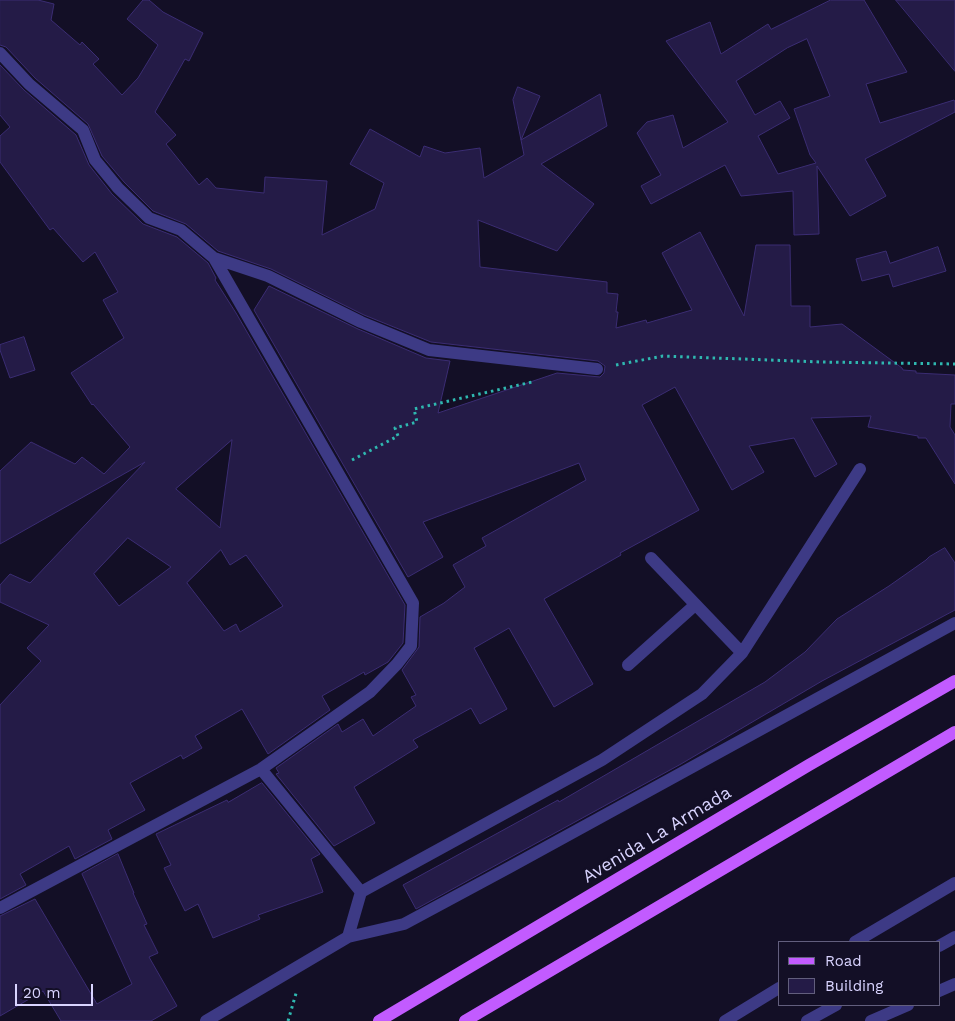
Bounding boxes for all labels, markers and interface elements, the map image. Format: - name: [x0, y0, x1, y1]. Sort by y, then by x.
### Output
- street label: Avenida La Armada: [579, 782, 735, 888]
- legend: [778, 941, 940, 1006]
- text: Road: [825, 952, 862, 970]
- scale bar: [18, 974, 95, 1006]
- text: Building: [825, 977, 883, 995]
- text: 20 m: [23, 984, 61, 1002]

